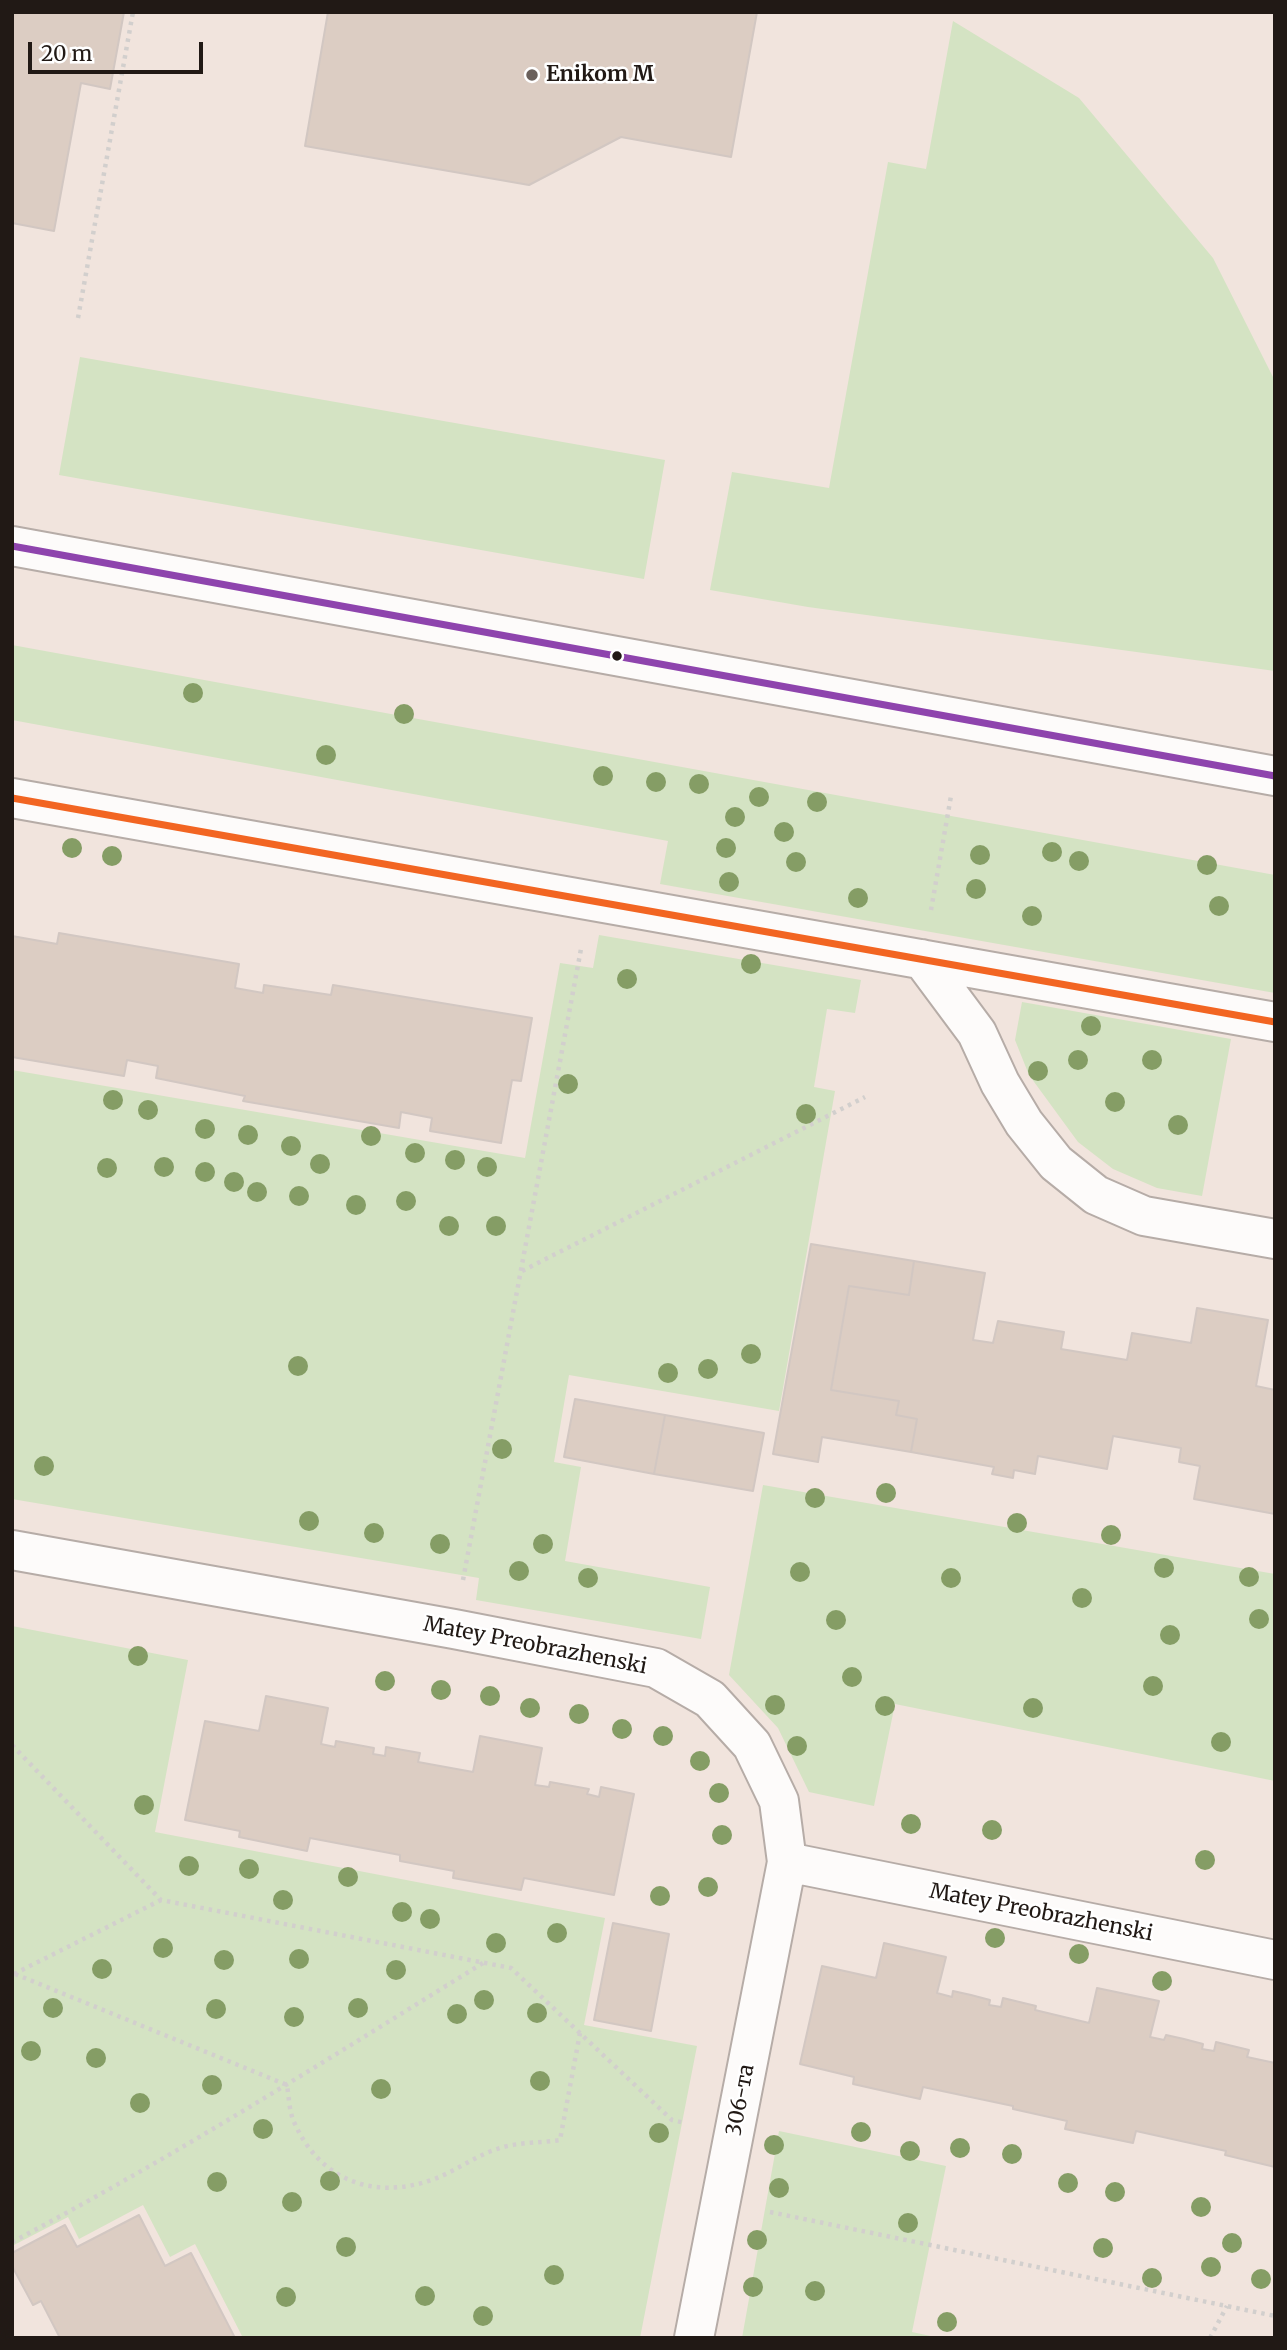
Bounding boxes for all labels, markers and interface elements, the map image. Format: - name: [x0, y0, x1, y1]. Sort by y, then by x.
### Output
- scale bar: [32, 28, 206, 72]
- text: 20 m: [41, 40, 92, 67]
- place label: Enikom M: [546, 62, 654, 88]
- marker: Enikom M: [524, 67, 540, 83]
- unlabelled marker: [610, 649, 624, 663]
- street label: Matey Preobrazhenski: [421, 1612, 649, 1680]
- street label: Matey Preobrazhenski: [927, 1879, 1155, 1947]
- street label: 306-та: [722, 2062, 760, 2138]

